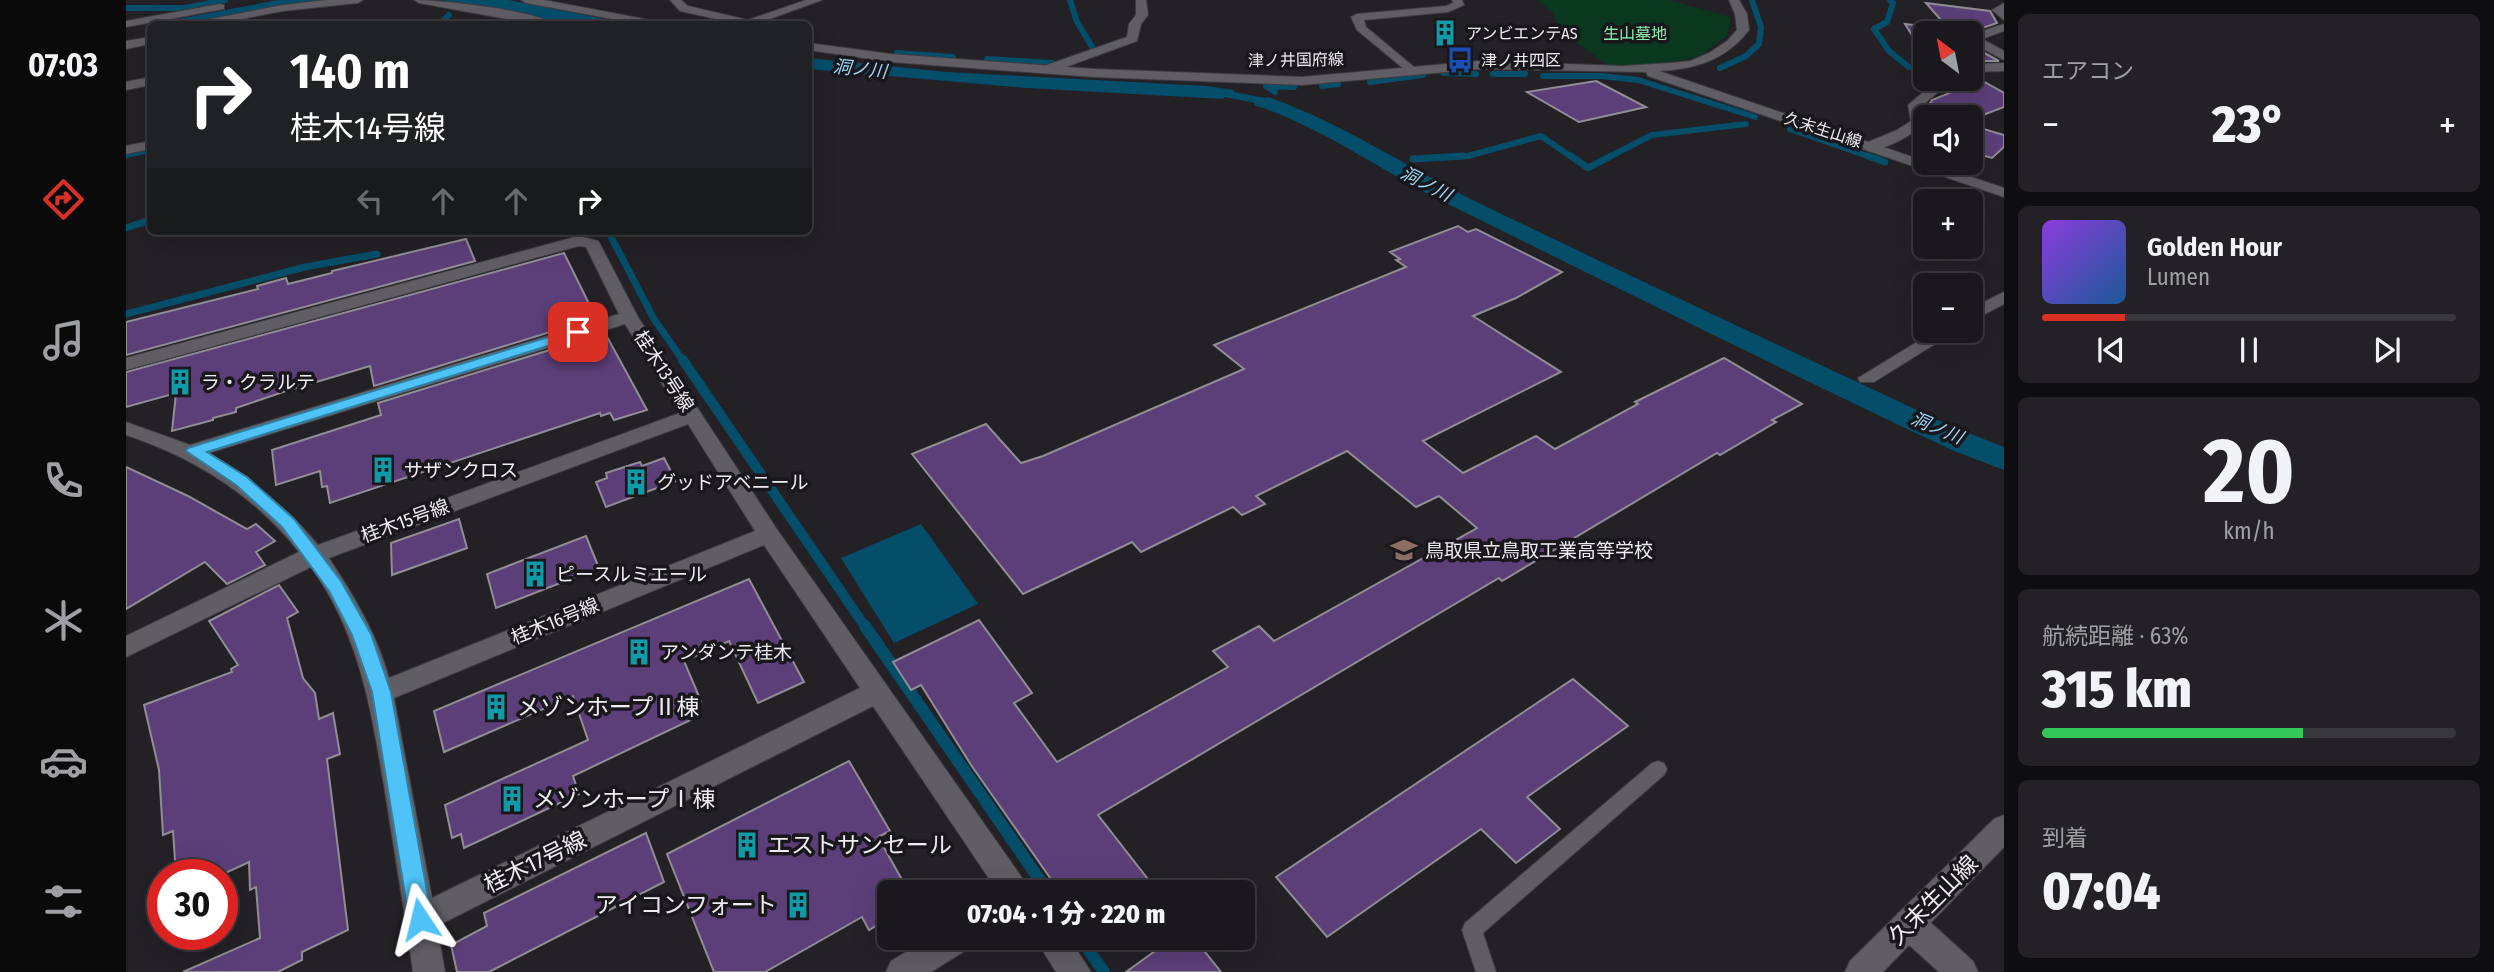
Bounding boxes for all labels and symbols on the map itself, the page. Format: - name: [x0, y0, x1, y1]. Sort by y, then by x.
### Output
- building icon: アンビエンテAS: [1430, 18, 1460, 48]
- north arrow: [1913, 21, 1983, 91]
- place label: アンビエンテAS: [1466, 24, 1578, 43]
- park label: 生山墓地: [1603, 24, 1667, 43]
- bus stop icon: 津ノ井四区: [1445, 45, 1475, 75]
- street label: 津ノ井国府線: [1248, 50, 1344, 70]
- place label: 津ノ井四区: [1481, 51, 1561, 70]
- water label: 洞ノ川: [832, 55, 890, 83]
- street label: 久末生山線: [1782, 109, 1864, 151]
- water label: 洞ノ川: [1397, 162, 1457, 207]
- pin: [548, 302, 608, 362]
- street label: 桂木13号線: [629, 326, 699, 416]
- building icon: ラ・クラルテ: [165, 367, 195, 397]
- place label: ラ・クラルテ: [201, 371, 315, 394]
- water label: 洞ノ川: [1908, 407, 1968, 449]
- building icon: サザンクロス: [368, 455, 398, 485]
- place label: サザンクロス: [404, 459, 518, 482]
- building icon: グッドアベニール: [621, 467, 651, 497]
- place label: グッドアベニール: [657, 471, 809, 494]
- street label: 桂木15号線: [358, 494, 452, 548]
- school or university icon: 鳥取県立鳥取工業高等学校: [1389, 535, 1419, 565]
- place label: 鳥取県立鳥取工業高等学校: [1425, 539, 1653, 562]
- building icon: ピースルミエール: [520, 559, 550, 589]
- place label: ピースルミエール: [556, 563, 707, 586]
- street label: 桂木16号線: [508, 593, 602, 649]
- building icon: アンダンテ桂木: [624, 637, 654, 667]
- place label: アンダンテ桂木: [660, 641, 792, 664]
- building icon: メゾンホープⅡ棟: [481, 692, 511, 722]
- place label: メゾンホープⅡ棟: [517, 693, 700, 721]
- building icon: メゾンホープⅠ棟: [497, 784, 527, 814]
- place label: メゾンホープⅠ棟: [533, 785, 716, 813]
- street label: 桂木17号線: [479, 825, 591, 899]
- building icon: エストサンセール: [732, 830, 762, 860]
- place label: エストサンセール: [768, 831, 952, 859]
- street label: 久末生山線: [1882, 849, 1984, 951]
- speed limit sign: 30: [147, 859, 238, 950]
- position arrow: [383, 882, 457, 956]
- building icon: アイコンフォート: [783, 890, 813, 920]
- place label: アイコンフォート: [595, 891, 777, 919]

